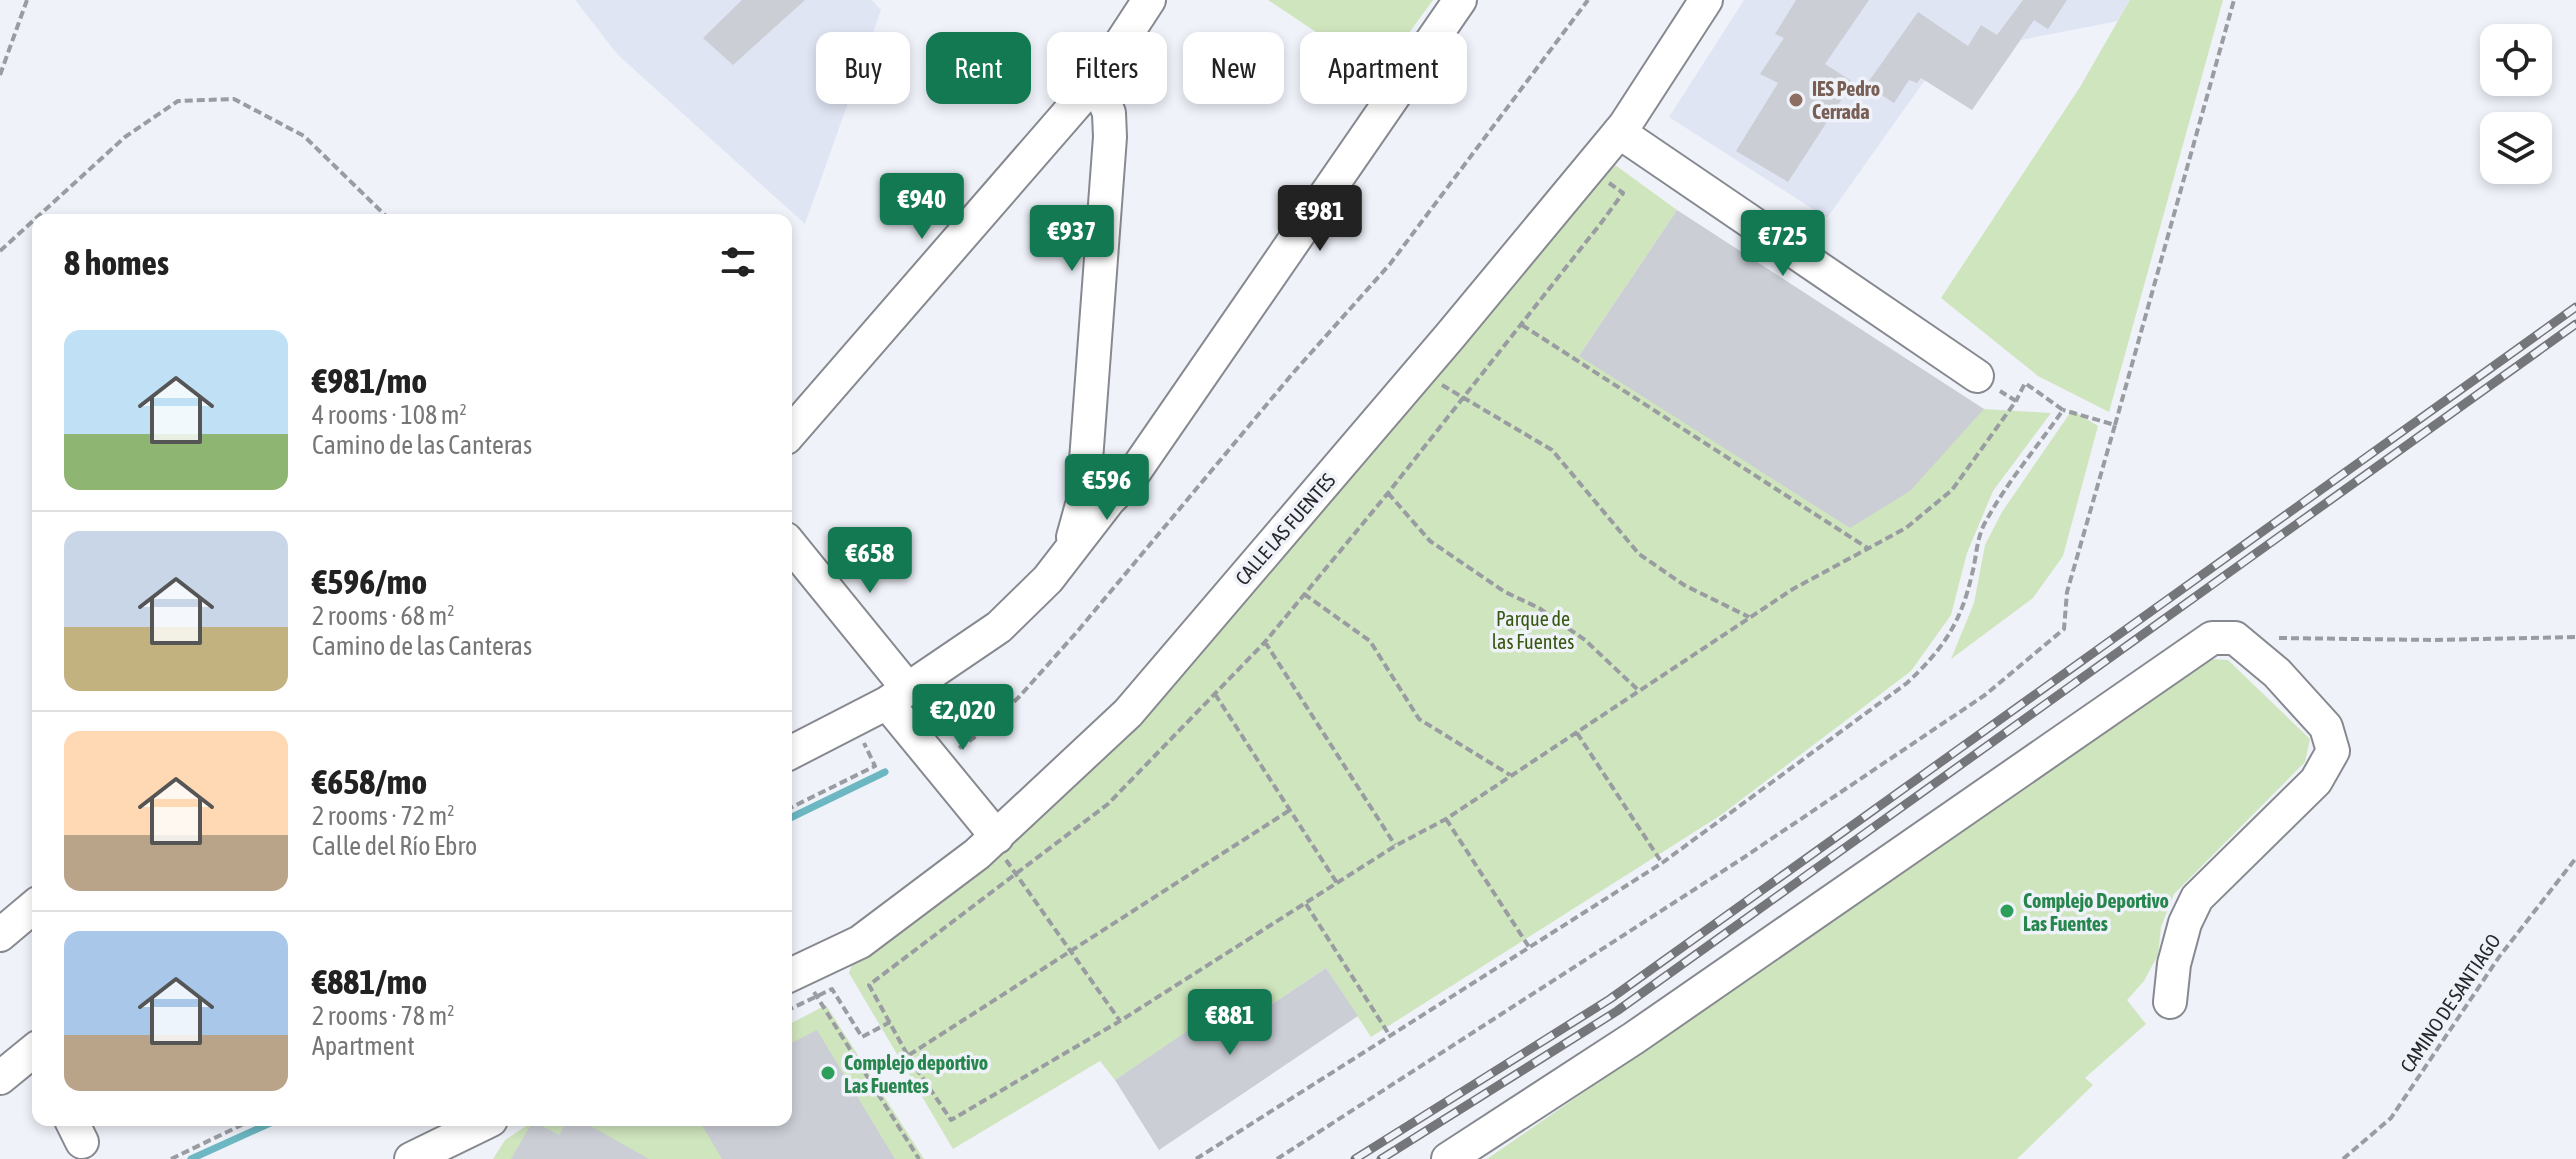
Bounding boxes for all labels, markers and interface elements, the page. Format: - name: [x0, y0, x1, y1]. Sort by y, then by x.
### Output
- map controls: [2480, 24, 2552, 184]
- button: locate: [2480, 24, 2552, 96]
- chip: Buy: [816, 32, 910, 104]
- chip: Rent: [926, 32, 1031, 104]
- chip: Filters: [1047, 32, 1167, 104]
- chip: New: [1183, 32, 1284, 104]
- chip: Apartment: [1300, 32, 1467, 104]
- place label: IES Pedro Cerrada: [1812, 77, 1880, 123]
- marker: IES Pedro Cerrada: [1787, 91, 1805, 109]
- button: layers: [2480, 112, 2552, 184]
- pin: €940: [875, 173, 969, 241]
- text: €940: [898, 184, 946, 214]
- pin: €981: [1273, 185, 1367, 253]
- text: €981: [1296, 196, 1344, 226]
- pin: €937: [1025, 205, 1119, 273]
- pin: €725: [1736, 210, 1830, 278]
- text: €937: [1048, 216, 1096, 246]
- text: €725: [1759, 221, 1807, 251]
- icon: filters: [716, 240, 760, 284]
- text: 8 homes: [64, 243, 169, 282]
- text: €981/mo: [312, 361, 427, 400]
- icon: home: [128, 362, 224, 458]
- text: 4 rooms · 108 m²: [312, 400, 467, 430]
- text: Camino de las Canteras: [312, 430, 532, 460]
- pin: €596: [1060, 454, 1154, 522]
- text: €596: [1083, 465, 1131, 495]
- street label: CALLE LAS FUENTES: [1230, 469, 1340, 589]
- pin: €658: [823, 527, 917, 595]
- text: €658: [846, 538, 894, 568]
- text: €596/mo: [312, 562, 427, 601]
- icon: home: [128, 563, 224, 659]
- text: 2 rooms · 68 m²: [312, 601, 454, 631]
- park label: Parque de las Fuentes: [1492, 607, 1574, 653]
- text: Camino de las Canteras: [312, 631, 532, 661]
- pin: €2,020: [898, 684, 1028, 752]
- text: €2,020: [930, 695, 996, 725]
- text: €658/mo: [312, 762, 427, 801]
- icon: home: [128, 763, 224, 859]
- text: 2 rooms · 72 m²: [312, 801, 454, 831]
- text: Calle del Río Ebro: [312, 831, 477, 861]
- place label: Complejo Deportivo Las Fuentes: [2023, 889, 2169, 935]
- marker: Complejo Deportivo Las Fuentes: [1998, 902, 2016, 920]
- street label: CAMINO DE SANTIAGO: [2395, 929, 2505, 1077]
- text: €881/mo: [312, 962, 427, 1001]
- icon: home: [128, 963, 224, 1059]
- pin: €881: [1183, 989, 1277, 1057]
- text: €881: [1206, 1000, 1254, 1030]
- text: 2 rooms · 78 m²: [312, 1001, 454, 1031]
- text: Apartment: [312, 1031, 415, 1061]
- place label: Complejo deportivo Las Fuentes: [844, 1051, 988, 1097]
- marker: Complejo deportivo Las Fuentes: [819, 1064, 837, 1082]

